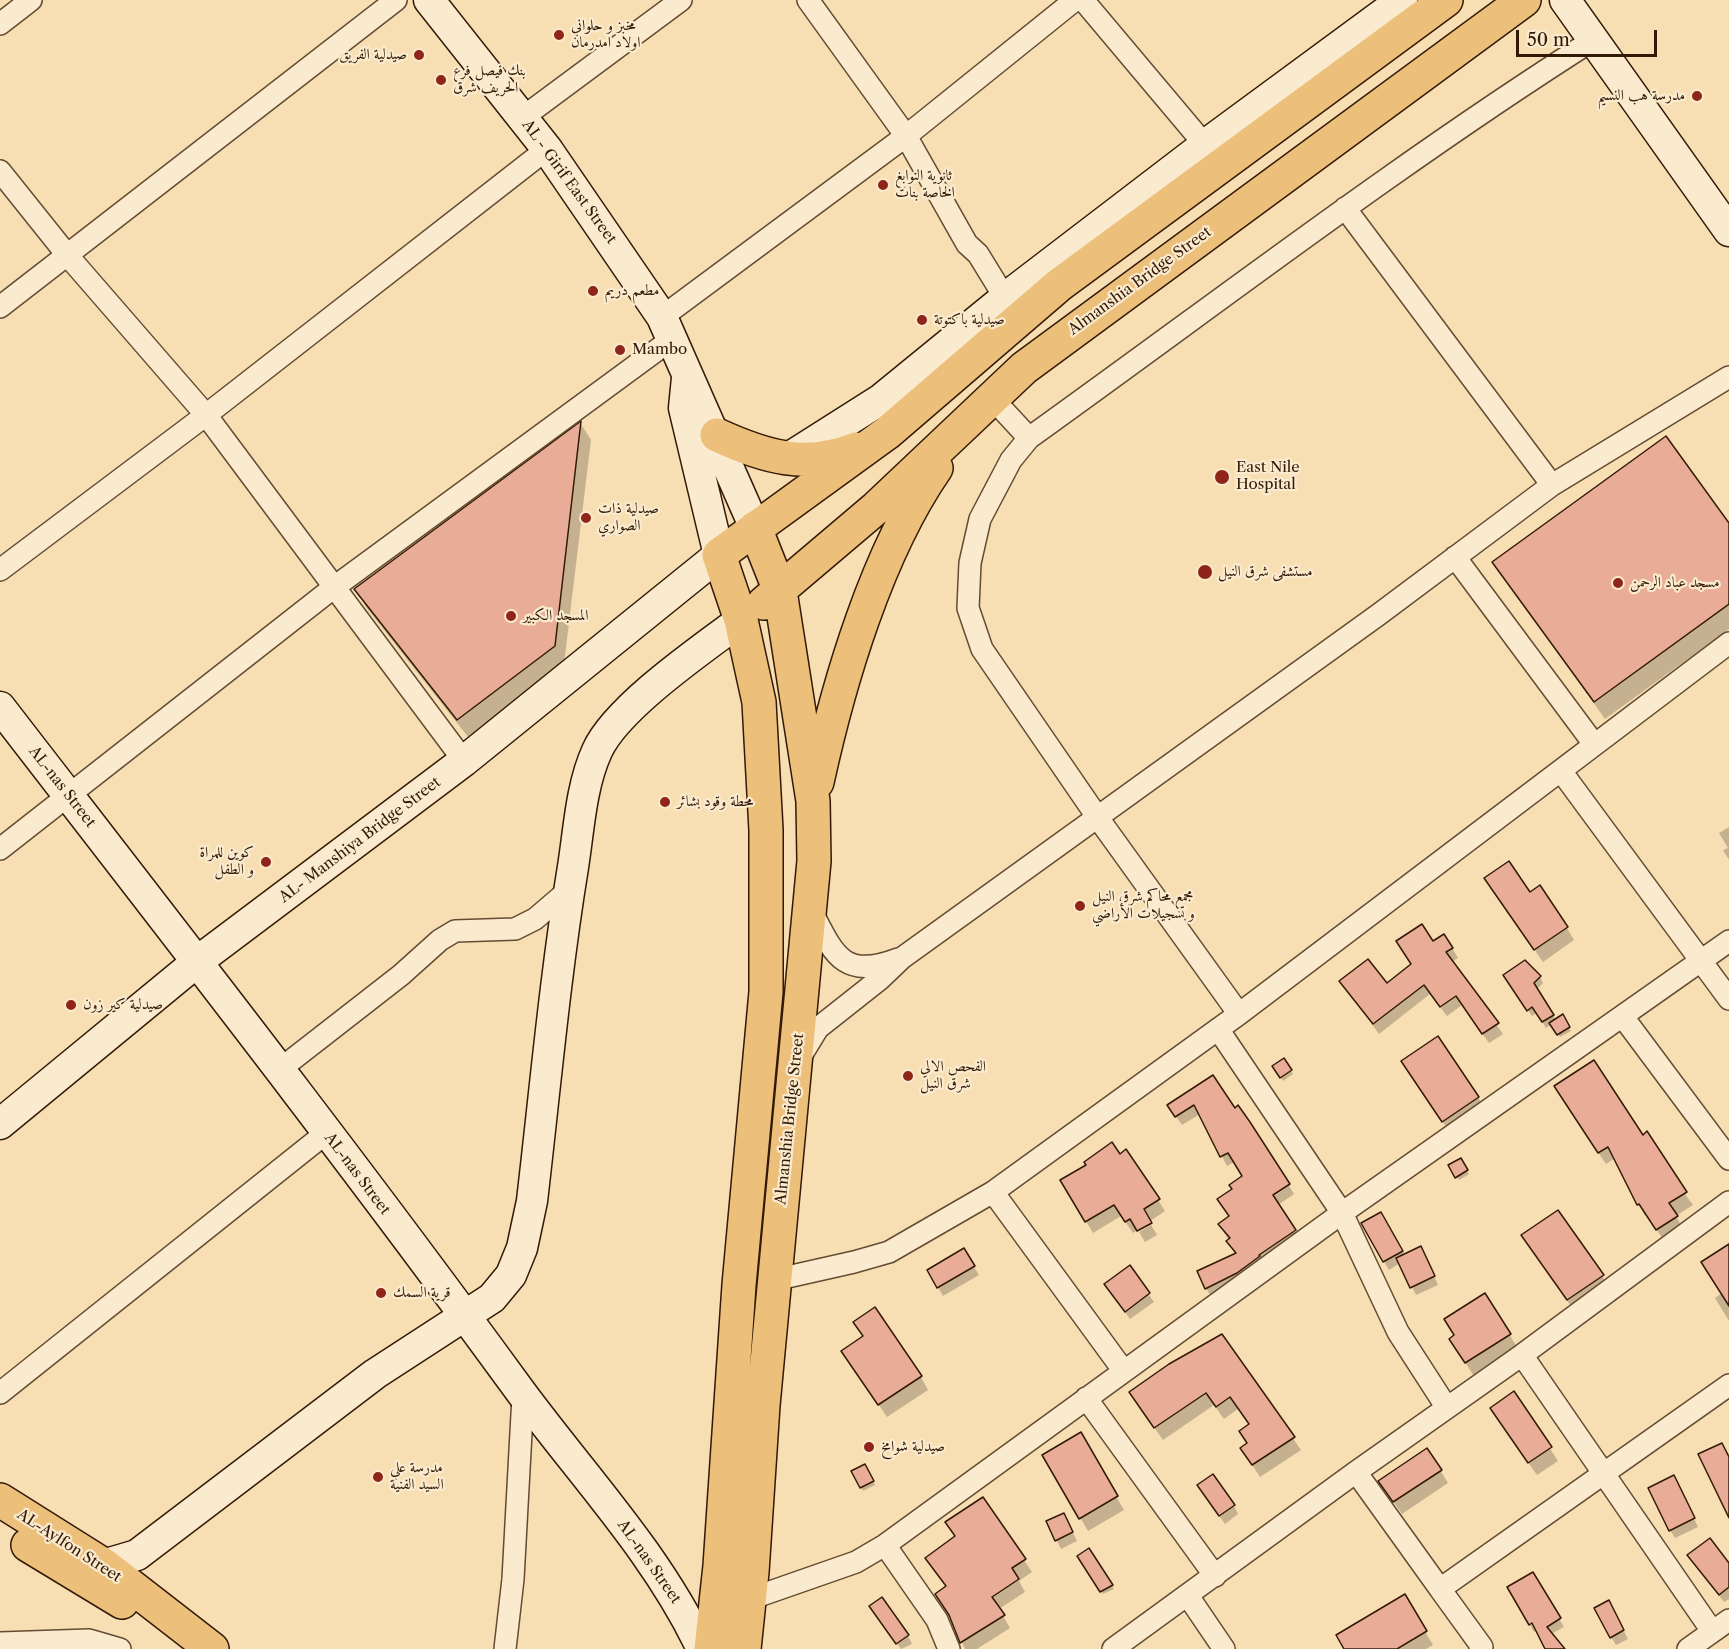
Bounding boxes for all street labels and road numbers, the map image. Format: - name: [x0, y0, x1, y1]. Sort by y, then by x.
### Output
- street label: AL - Girif East Street: [518, 116, 620, 248]
- street label: Almanshia Bridge Street: [1065, 223, 1215, 339]
- street label: AL-nas Street: [25, 743, 99, 831]
- street label: AL- Manshiya Bridge Street: [276, 773, 444, 907]
- street label: Almanshia Bridge Street: [772, 1032, 808, 1206]
- street label: AL-nas Street: [320, 1129, 394, 1219]
- street label: AL-Aylfon Street: [14, 1506, 124, 1586]
- street label: AL-nas Street: [613, 1517, 685, 1607]

